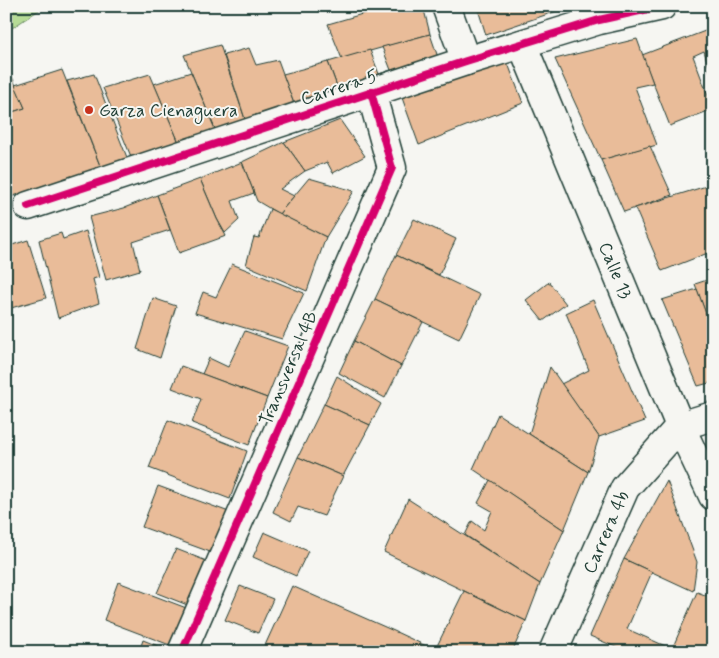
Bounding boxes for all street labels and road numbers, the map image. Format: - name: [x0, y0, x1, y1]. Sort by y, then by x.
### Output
- street label: Carrera 5: [298, 64, 381, 112]
- street label: Calle 13: [592, 239, 637, 303]
- street label: Transversal 4B: [254, 308, 324, 429]
- street label: Carrera 4b: [578, 487, 635, 578]

